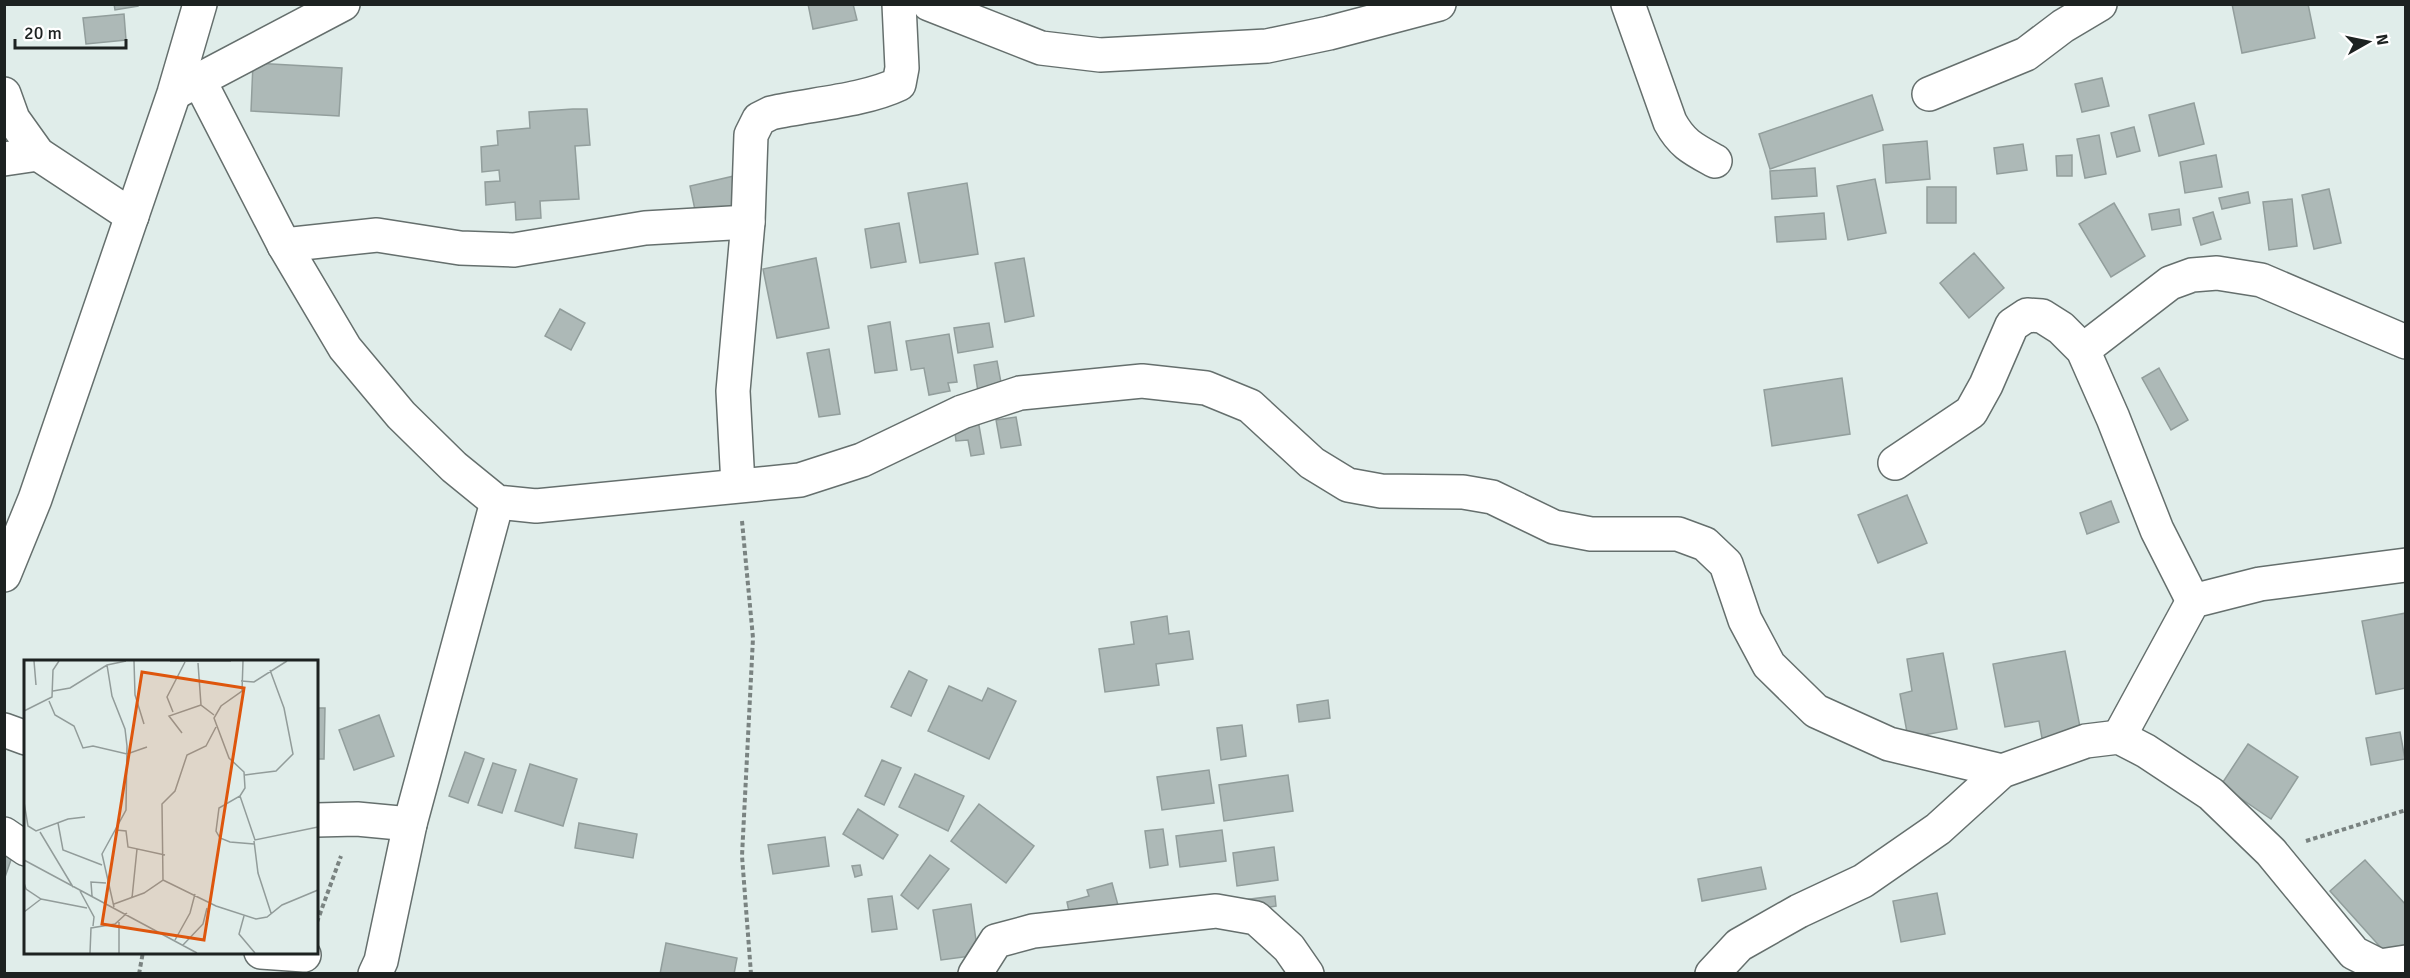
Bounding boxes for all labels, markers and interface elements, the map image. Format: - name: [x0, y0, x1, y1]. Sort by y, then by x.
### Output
- scale bar: [15, 12, 126, 50]
- north arrow: [2338, 12, 2398, 72]
- text: 20 m: [24, 22, 62, 44]
- text: N: [2371, 33, 2393, 47]
- inset map: [24, 660, 318, 954]

